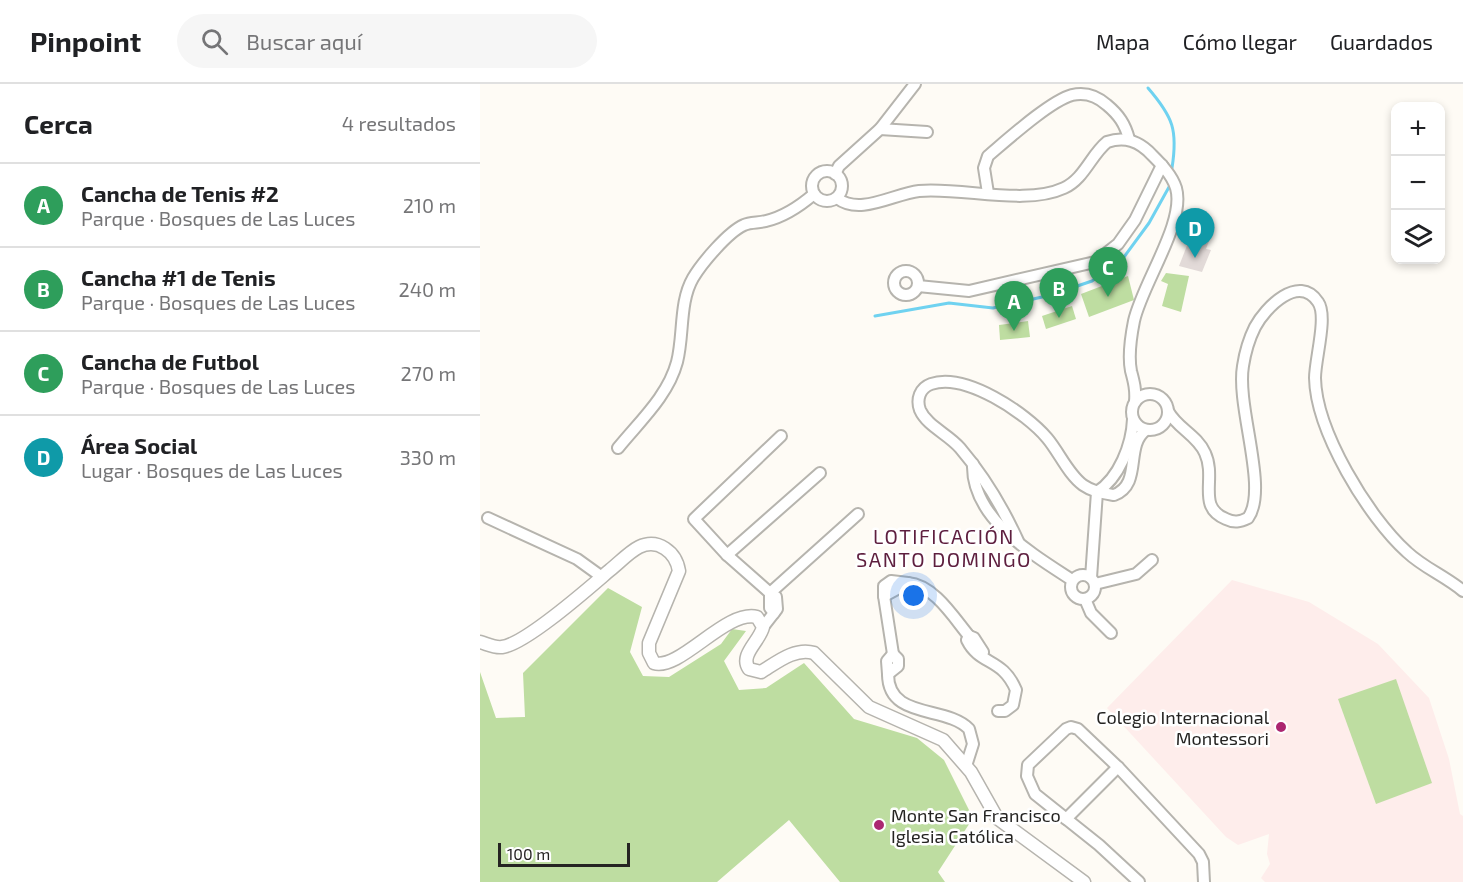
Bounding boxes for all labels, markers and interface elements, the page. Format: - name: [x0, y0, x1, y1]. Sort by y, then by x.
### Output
- search box: [177, 14, 597, 68]
- text: Pinpoint: [30, 24, 141, 58]
- icon: search: [198, 25, 231, 58]
- text: Buscar aquí: [246, 28, 362, 54]
- text: Mapa: [1096, 29, 1150, 54]
- text: Cómo llegar: [1183, 29, 1297, 54]
- text: Guardados: [1330, 29, 1433, 54]
- map controls: [1391, 102, 1445, 264]
- button: +: [1391, 102, 1445, 156]
- text: Cerca: [24, 108, 93, 139]
- text: 4 resultados: [342, 111, 456, 135]
- button: −: [1391, 156, 1445, 210]
- text: Cancha de Tenis #2: [81, 180, 279, 206]
- text: A: [37, 193, 50, 217]
- text: 210 m: [403, 193, 456, 217]
- text: Parque · Bosques de Las Luces: [81, 206, 356, 230]
- pin: D: [1176, 208, 1214, 258]
- button: layers: [1391, 210, 1445, 264]
- pin: C: [1088, 248, 1128, 297]
- text: Cancha #1 de Tenis: [81, 264, 276, 290]
- pin: B: [1040, 268, 1078, 318]
- text: B: [37, 277, 50, 301]
- text: 240 m: [398, 277, 456, 301]
- pin: A: [994, 282, 1034, 331]
- text: Parque · Bosques de Las Luces: [81, 290, 356, 314]
- text: Cancha de Futbol: [81, 348, 259, 374]
- text: C: [38, 361, 49, 385]
- text: 270 m: [400, 361, 456, 385]
- text: Parque · Bosques de Las Luces: [81, 374, 356, 398]
- text: Área Social: [81, 432, 197, 458]
- text: D: [37, 445, 50, 469]
- text: 330 m: [400, 445, 456, 469]
- text: Lugar · Bosques de Las Luces: [81, 458, 343, 482]
- district label: LOTIFICACIÓN SANTO DOMINGO: [856, 524, 1032, 571]
- your location: [899, 581, 928, 610]
- place label: Colegio Internacional Montessori: [1096, 706, 1270, 749]
- marker: Colegio Internacional Montessori: [1274, 720, 1288, 734]
- place label: Monte San Francisco Iglesia Católica: [891, 804, 1061, 847]
- marker: Monte San Francisco Iglesia Católica: [872, 818, 886, 832]
- scale bar: [498, 840, 630, 868]
- text: 100 m: [507, 844, 550, 863]

